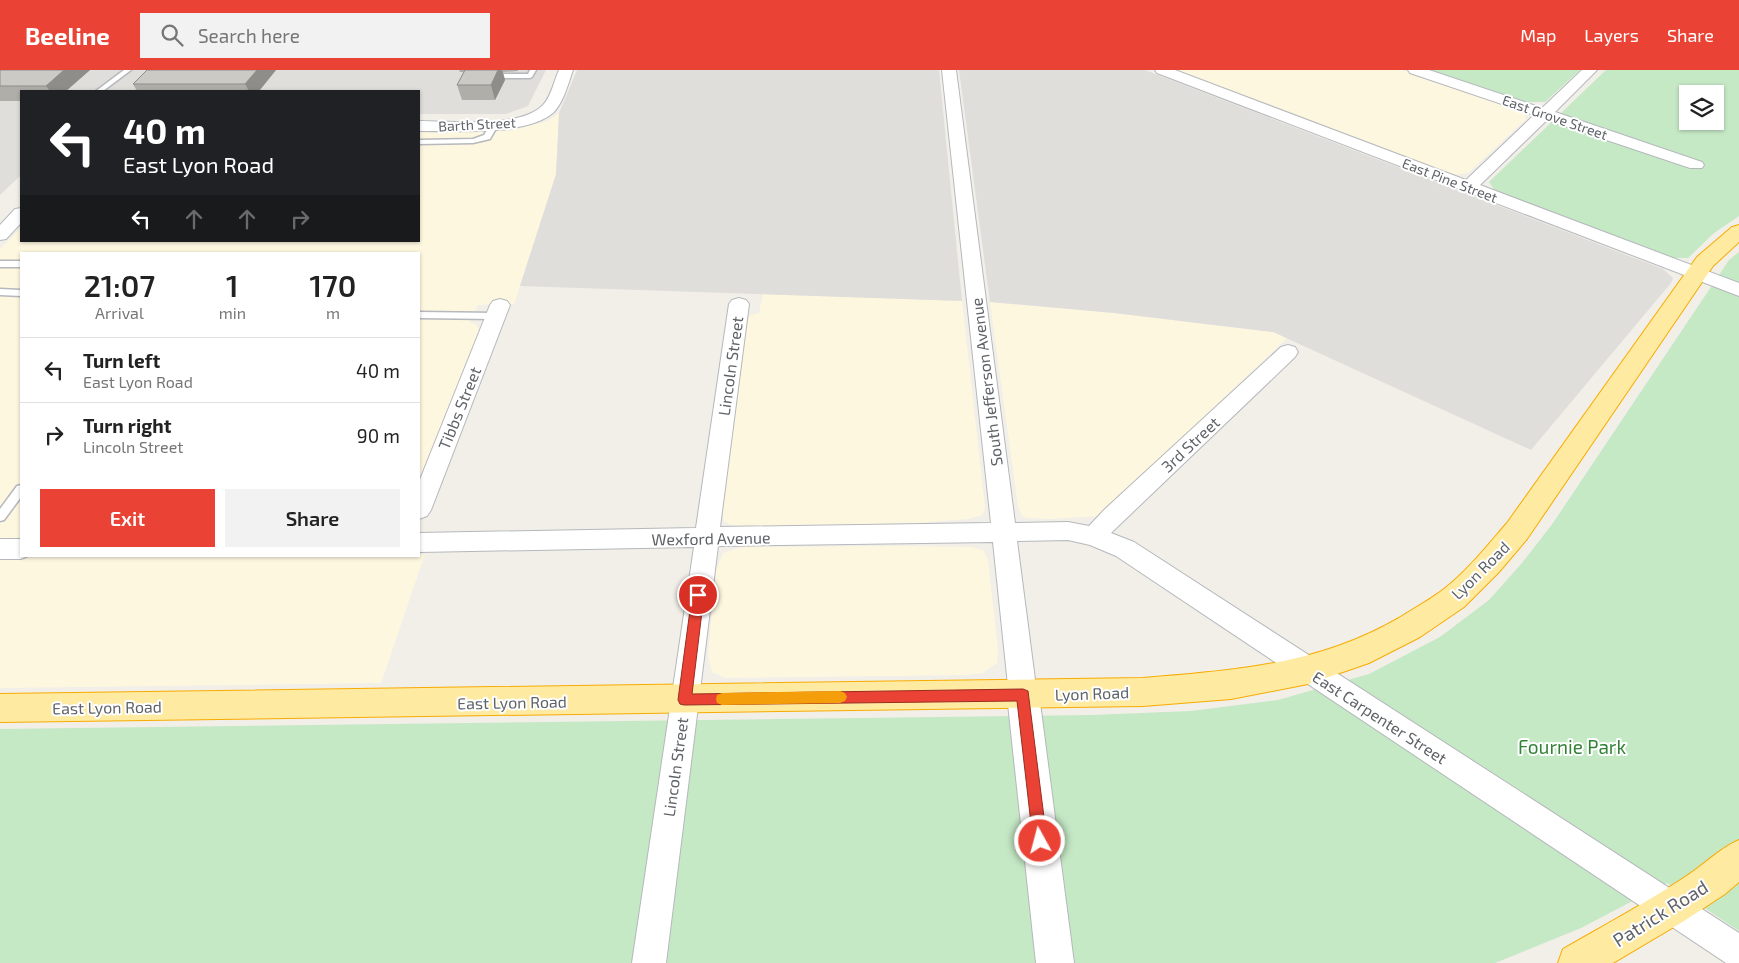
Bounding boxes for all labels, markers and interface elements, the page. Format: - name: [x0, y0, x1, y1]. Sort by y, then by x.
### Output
- search box: [140, 13, 490, 58]
- text: Beeline: [25, 21, 110, 50]
- icon: search: [158, 21, 186, 49]
- text: Search here: [198, 24, 300, 47]
- text: Map: [1520, 24, 1556, 46]
- text: Layers: [1584, 24, 1639, 46]
- text: Share: [1667, 24, 1714, 46]
- map controls: [1679, 85, 1724, 130]
- button: layers: [1679, 85, 1724, 130]
- street label: East Grove Street: [1500, 91, 1610, 143]
- text: 40 m: [123, 109, 206, 151]
- icon: left: [40, 110, 105, 175]
- street label: Barth Street: [438, 113, 516, 135]
- text: East Lyon Road: [123, 151, 274, 177]
- street label: East Pine Street: [1400, 154, 1500, 206]
- icon: left: [127, 205, 155, 233]
- icon: ahead: [180, 205, 208, 233]
- icon: ahead: [233, 205, 261, 233]
- icon: right: [286, 205, 314, 233]
- text: 21:07: [84, 267, 155, 303]
- text: 1: [226, 267, 239, 303]
- text: 170: [310, 267, 356, 303]
- street label: South Jefferson Avenue: [966, 297, 1006, 467]
- text: Arrival: [95, 303, 144, 322]
- text: min: [219, 303, 246, 322]
- text: m: [326, 303, 340, 322]
- street label: Lincoln Street: [714, 315, 746, 417]
- text: Turn left: [83, 349, 160, 372]
- icon: left: [40, 356, 68, 384]
- text: 40 m: [356, 359, 400, 382]
- street label: Tibbs Street: [434, 364, 484, 452]
- text: East Lyon Road: [83, 372, 193, 391]
- street label: 3rd Street: [1157, 412, 1223, 476]
- text: Turn right: [83, 414, 171, 437]
- icon: right: [40, 421, 68, 449]
- text: 90 m: [357, 424, 400, 447]
- text: Lincoln Street: [83, 437, 183, 456]
- button: Exit: [40, 489, 215, 547]
- button: Share: [225, 489, 400, 547]
- street label: Wexford Avenue: [651, 527, 771, 549]
- street label: Lyon Road: [1447, 537, 1513, 603]
- pin: [677, 574, 719, 616]
- icon: arrive: [684, 581, 712, 609]
- street label: East Carpenter Street: [1309, 667, 1451, 767]
- street label: Lyon Road: [1055, 682, 1129, 704]
- street label: East Lyon Road: [457, 692, 567, 712]
- street label: East Lyon Road: [52, 697, 162, 717]
- street label: Lincoln Street: [659, 716, 691, 818]
- park label: Fournie Park: [1518, 735, 1626, 758]
- position arrow: [1013, 814, 1065, 866]
- street label: Patrick Road: [1608, 875, 1712, 951]

